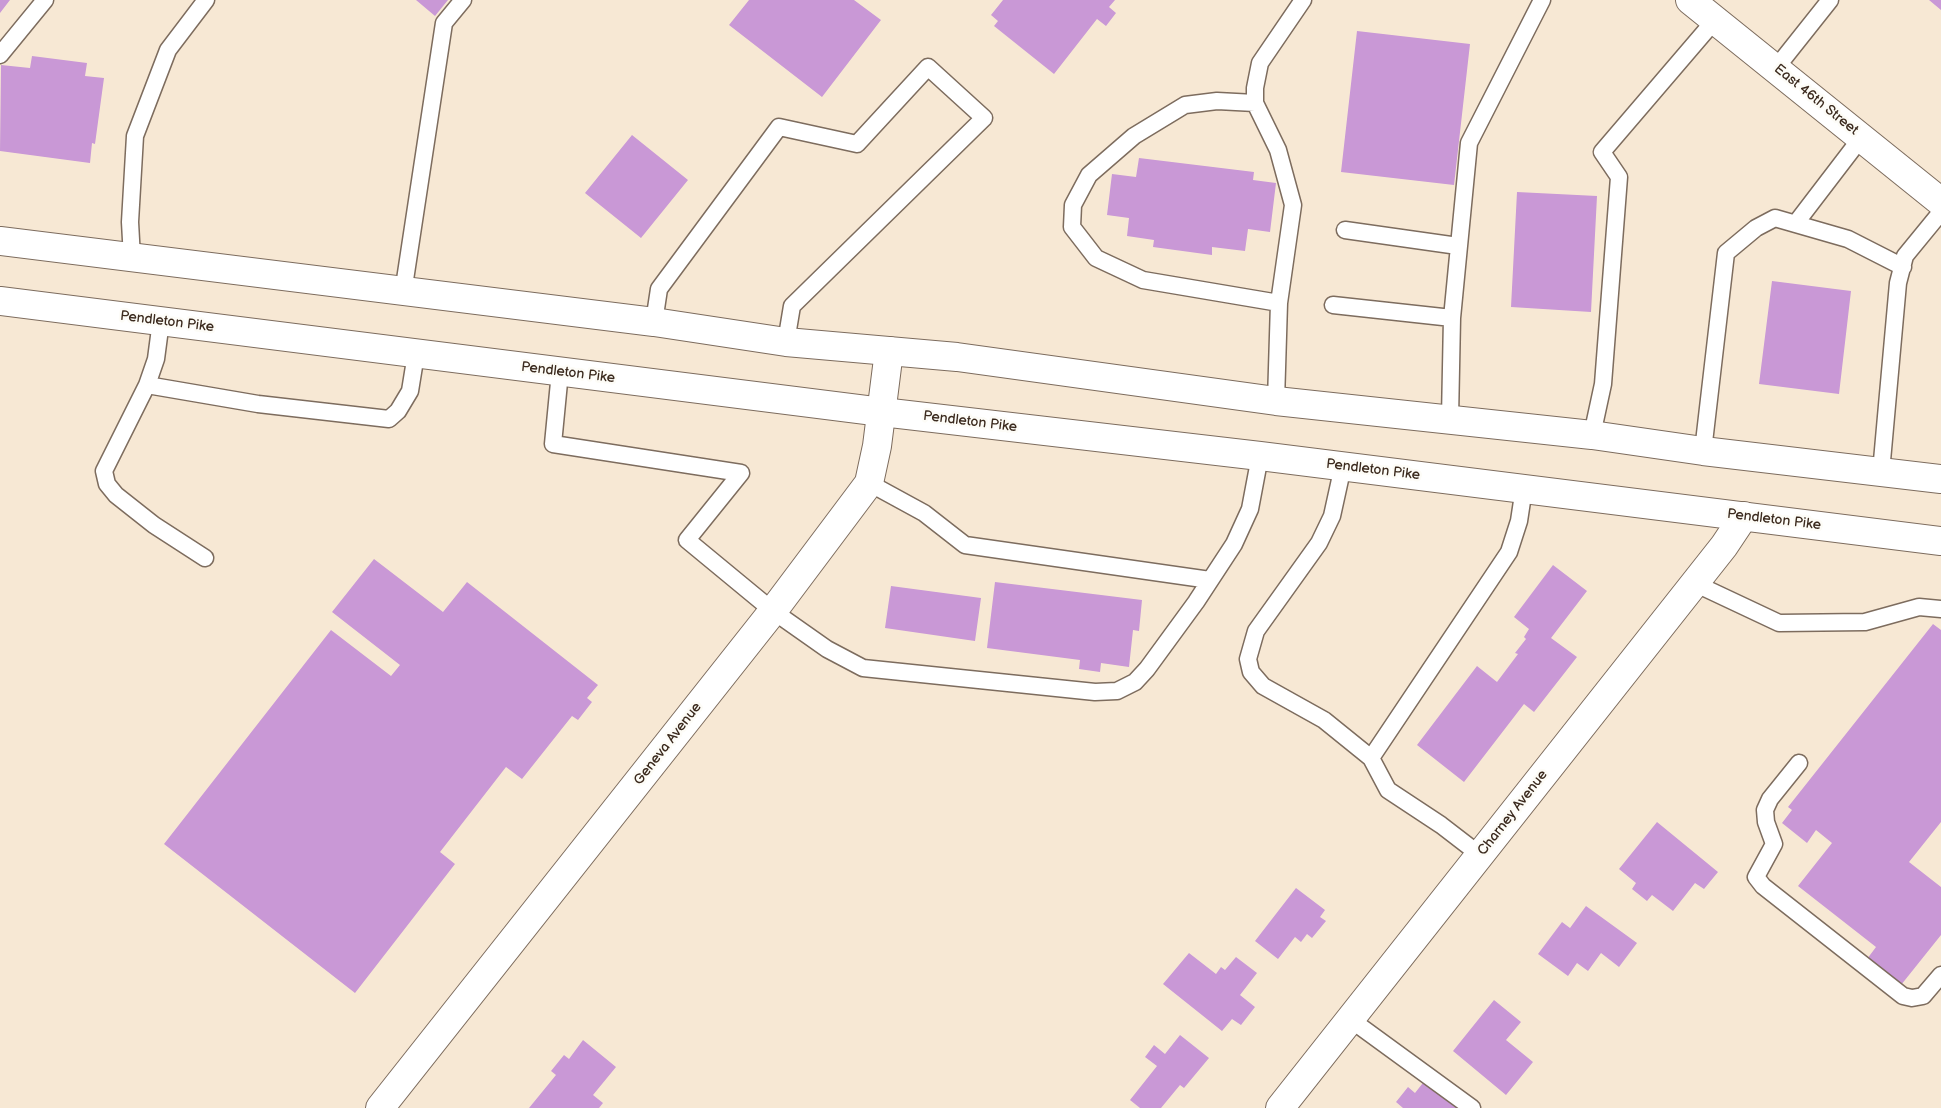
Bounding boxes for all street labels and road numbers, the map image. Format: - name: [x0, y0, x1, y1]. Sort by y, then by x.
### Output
- street label: East 46th Street: [1770, 61, 1862, 139]
- street label: Pendleton Pike: [119, 308, 215, 336]
- street label: Pendleton Pike: [520, 359, 616, 387]
- street label: Pendleton Pike: [922, 408, 1018, 436]
- street label: Pendleton Pike: [1325, 456, 1421, 484]
- street label: Pendleton Pike: [1726, 506, 1822, 534]
- street label: Geneva Avenue: [631, 699, 705, 789]
- street label: Charney Avenue: [1474, 767, 1552, 859]

